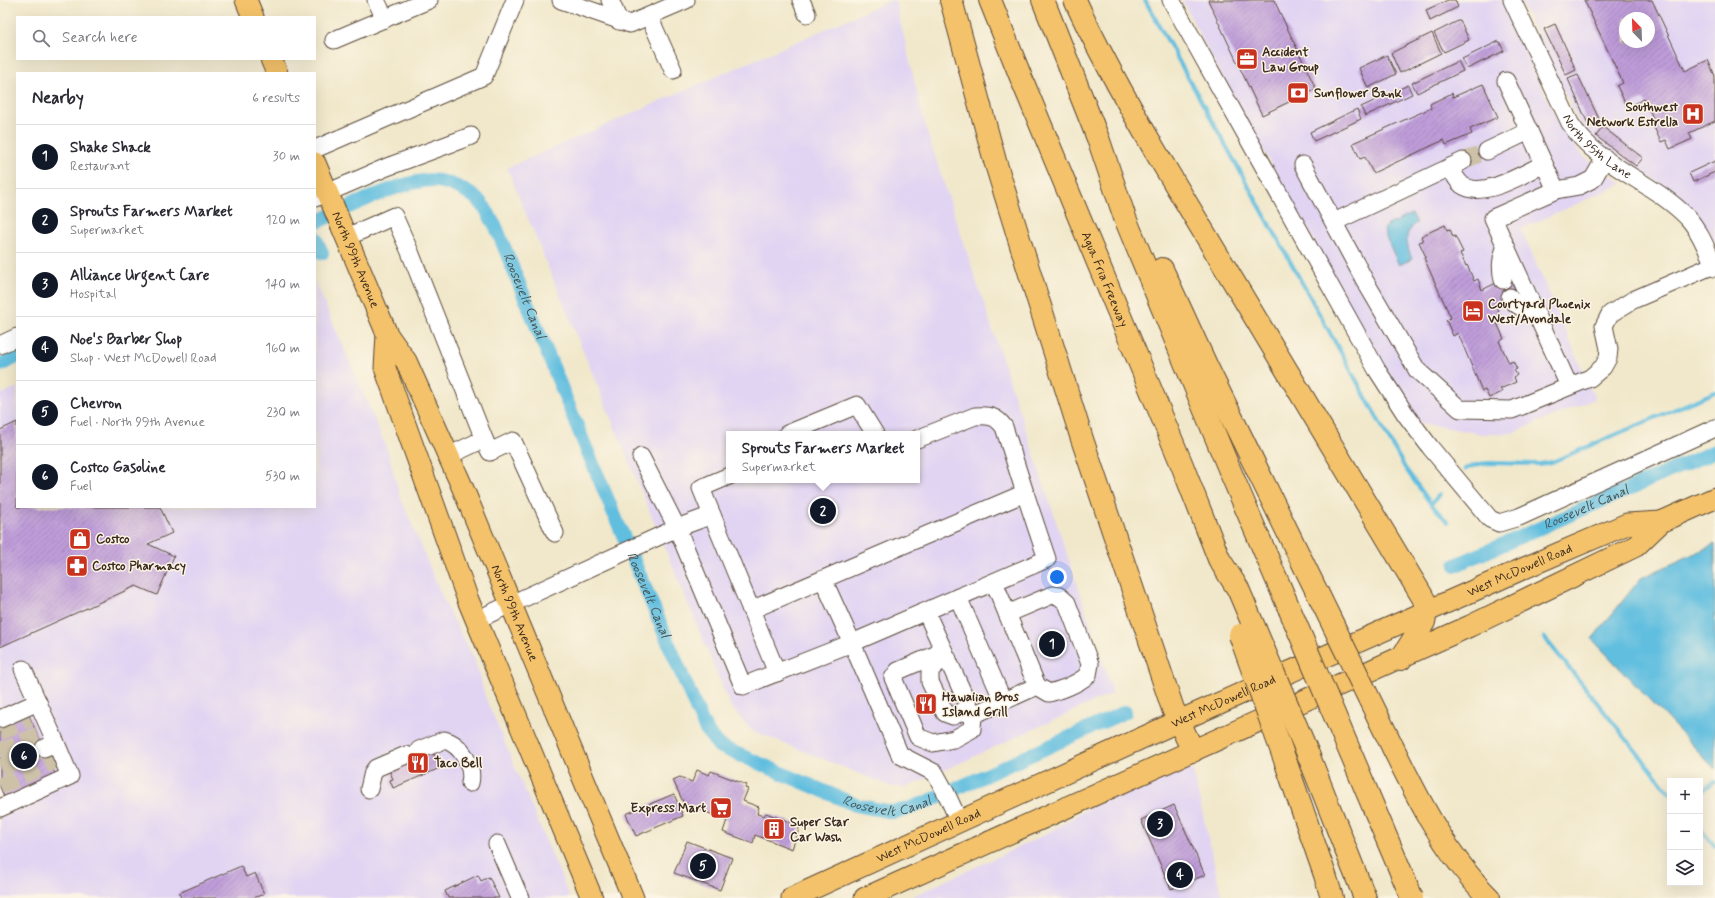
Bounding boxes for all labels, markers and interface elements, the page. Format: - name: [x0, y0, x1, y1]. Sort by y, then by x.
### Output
- north arrow: [1619, 12, 1655, 48]
- search box: [16, 16, 316, 60]
- icon: search: [30, 27, 52, 49]
- text: Search here: [62, 28, 138, 48]
- place label: Accident Law Group: [1262, 44, 1319, 76]
- office icon: Accident Law Group: [1234, 46, 1260, 72]
- bank icon: Sunflower Bank: [1285, 80, 1311, 106]
- place label: Sunflower Bank: [1314, 85, 1403, 102]
- text: Nearby: [32, 87, 84, 109]
- text: 6 results: [252, 90, 300, 107]
- place label: Southwest Network Estrella: [1587, 99, 1679, 131]
- hospital icon: Southwest Network Estrella: [1680, 101, 1706, 127]
- street label: North 95th Lane: [1559, 111, 1635, 183]
- text: Shake Shack: [70, 138, 151, 158]
- text: 1: [42, 148, 48, 165]
- text: 30 m: [273, 148, 300, 165]
- text: Restaurant: [70, 158, 130, 175]
- text: Sprouts Farmers Market: [70, 202, 233, 222]
- street label: North 99th Avenue: [328, 209, 384, 311]
- text: 2: [42, 212, 48, 229]
- text: 120 m: [266, 212, 300, 229]
- text: Supermarket: [70, 222, 144, 239]
- street label: Agua Fria Freeway: [1077, 229, 1132, 330]
- water label: Roosevelt Canal: [499, 250, 550, 343]
- text: Alliance Urgent Care: [70, 266, 210, 286]
- text: 3: [42, 276, 48, 293]
- text: 140 m: [265, 276, 300, 293]
- text: Hospital: [70, 286, 116, 303]
- place label: Courtyard Phoenix West/Avondale: [1487, 296, 1591, 328]
- hotel icon: Courtyard Phoenix West/Avondale: [1460, 298, 1486, 324]
- text: Noe's Barber Shop: [70, 330, 182, 350]
- text: 4: [41, 340, 49, 357]
- text: 160 m: [265, 340, 300, 357]
- text: Shop · West McDowell Road: [70, 350, 217, 367]
- text: Chevron: [70, 394, 122, 414]
- text: 5: [41, 404, 49, 421]
- text: 230 m: [266, 404, 300, 421]
- text: Fuel · North 99th Avenue: [70, 414, 205, 431]
- popup: [726, 431, 920, 483]
- text: Sprouts Farmers Market: [742, 439, 904, 459]
- text: Costco Gasoline: [70, 458, 166, 478]
- text: Supermarket: [742, 459, 816, 476]
- text: 6: [42, 468, 48, 485]
- text: 530 m: [265, 468, 300, 485]
- text: Fuel: [70, 478, 92, 495]
- water label: Roosevelt Canal: [1541, 481, 1633, 534]
- pin: 2: [810, 496, 836, 526]
- shop icon: Costco: [67, 526, 93, 552]
- place label: Costco: [96, 531, 130, 548]
- street label: West McDowell Road: [1465, 540, 1575, 601]
- water label: Roosevelt Canal: [622, 550, 675, 642]
- pharmacy icon: Costco Pharmacy: [64, 553, 90, 579]
- place label: Costco Pharmacy: [92, 558, 186, 575]
- street label: North 99th Avenue: [487, 562, 542, 664]
- your location: [1047, 567, 1067, 587]
- pin: 1: [1039, 629, 1065, 659]
- street label: West McDowell Road: [1168, 671, 1278, 732]
- place label: Hawaiian Bros Island Grill: [942, 689, 1019, 721]
- restaurant icon: Hawaiian Bros Island Grill: [913, 691, 939, 717]
- pin: 6: [11, 741, 37, 771]
- restaurant icon: Taco Bell: [405, 750, 431, 776]
- place label: Taco Bell: [434, 755, 483, 772]
- map controls: [1667, 778, 1703, 886]
- button: +: [1667, 778, 1703, 814]
- water label: Roosevelt Canal: [839, 791, 936, 821]
- supermarket icon: Express Mart: [708, 795, 734, 821]
- place label: Express Mart: [631, 800, 706, 817]
- street label: West McDowell Road: [874, 804, 983, 867]
- pin: 3: [1147, 809, 1173, 839]
- place label: Super Star Car Wash: [790, 814, 850, 846]
- button: −: [1667, 814, 1703, 850]
- building icon: Super Star Car Wash: [761, 816, 787, 842]
- button: layers: [1667, 850, 1703, 886]
- pin: 5: [690, 851, 716, 881]
- pin: 4: [1167, 860, 1193, 890]

